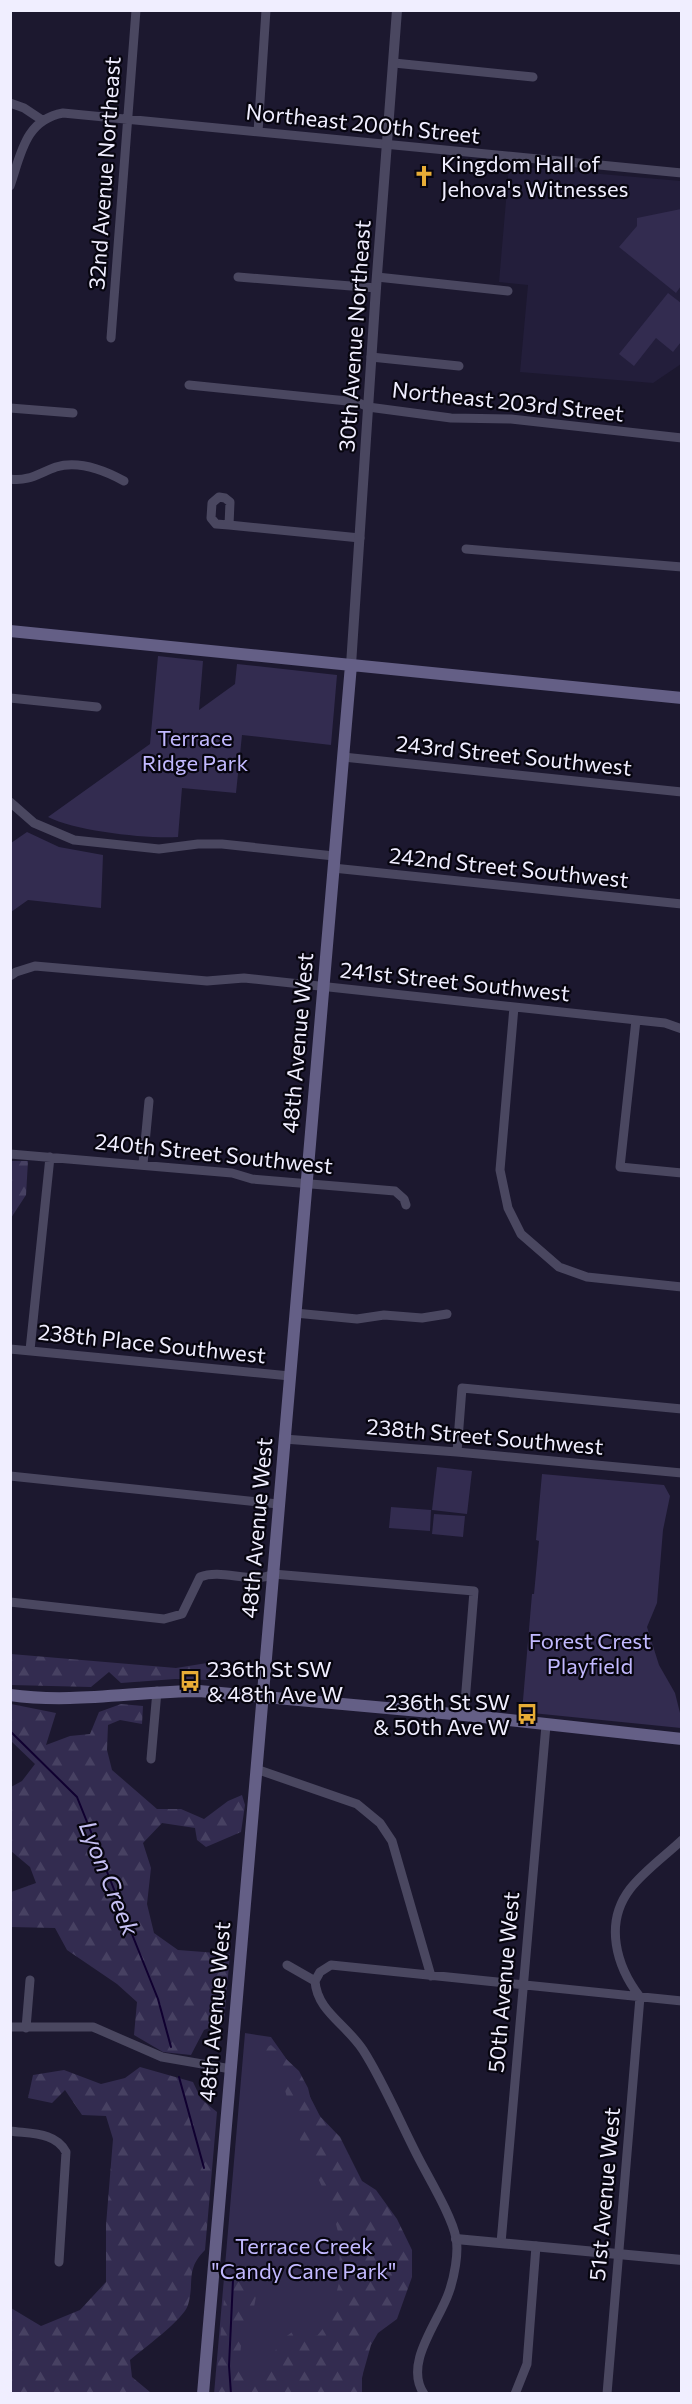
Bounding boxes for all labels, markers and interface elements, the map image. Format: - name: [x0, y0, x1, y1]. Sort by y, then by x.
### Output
- street label: 32nd Avenue Northeast: [82, 55, 126, 291]
- street label: Northeast 200th Street: [245, 97, 481, 149]
- place label: Kingdom Hall of Jehova's Witnesses: [441, 150, 629, 202]
- church icon: Kingdom Hall of Jehova's Witnesses: [412, 164, 436, 188]
- street label: 30th Avenue Northeast: [332, 219, 376, 453]
- street label: Northeast 203rd Street: [391, 375, 625, 427]
- park label: Terrace Ridge Park: [142, 724, 248, 776]
- street label: 243rd Street Southwest: [395, 729, 633, 781]
- street label: 242nd Street Southwest: [388, 841, 630, 893]
- street label: 48th Avenue West: [276, 951, 318, 1135]
- street label: 241st Street Southwest: [339, 956, 571, 1006]
- street label: 240th Street Southwest: [94, 1127, 334, 1179]
- street label: 238th Place Southwest: [37, 1318, 267, 1368]
- street label: 238th Street Southwest: [365, 1412, 605, 1460]
- street label: 48th Avenue West: [235, 1436, 277, 1620]
- park label: Forest Crest Playfield: [529, 1627, 651, 1679]
- place label: 236th St SW & 48th Ave W: [207, 1655, 343, 1707]
- bus stop icon: 236th St SW & 48th Ave W: [178, 1669, 202, 1693]
- place label: 236th St SW & 50th Ave W: [373, 1688, 510, 1740]
- bus stop icon: 236th St SW & 50th Ave W: [515, 1702, 539, 1726]
- water label: Lyon Creek: [74, 1816, 147, 1941]
- street label: 50th Avenue West: [482, 1890, 524, 2074]
- street label: 48th Avenue West: [193, 1920, 235, 2104]
- street label: 51st Avenue West: [583, 2106, 625, 2282]
- park label: Terrace Creek "Candy Cane Park": [212, 2232, 396, 2284]

